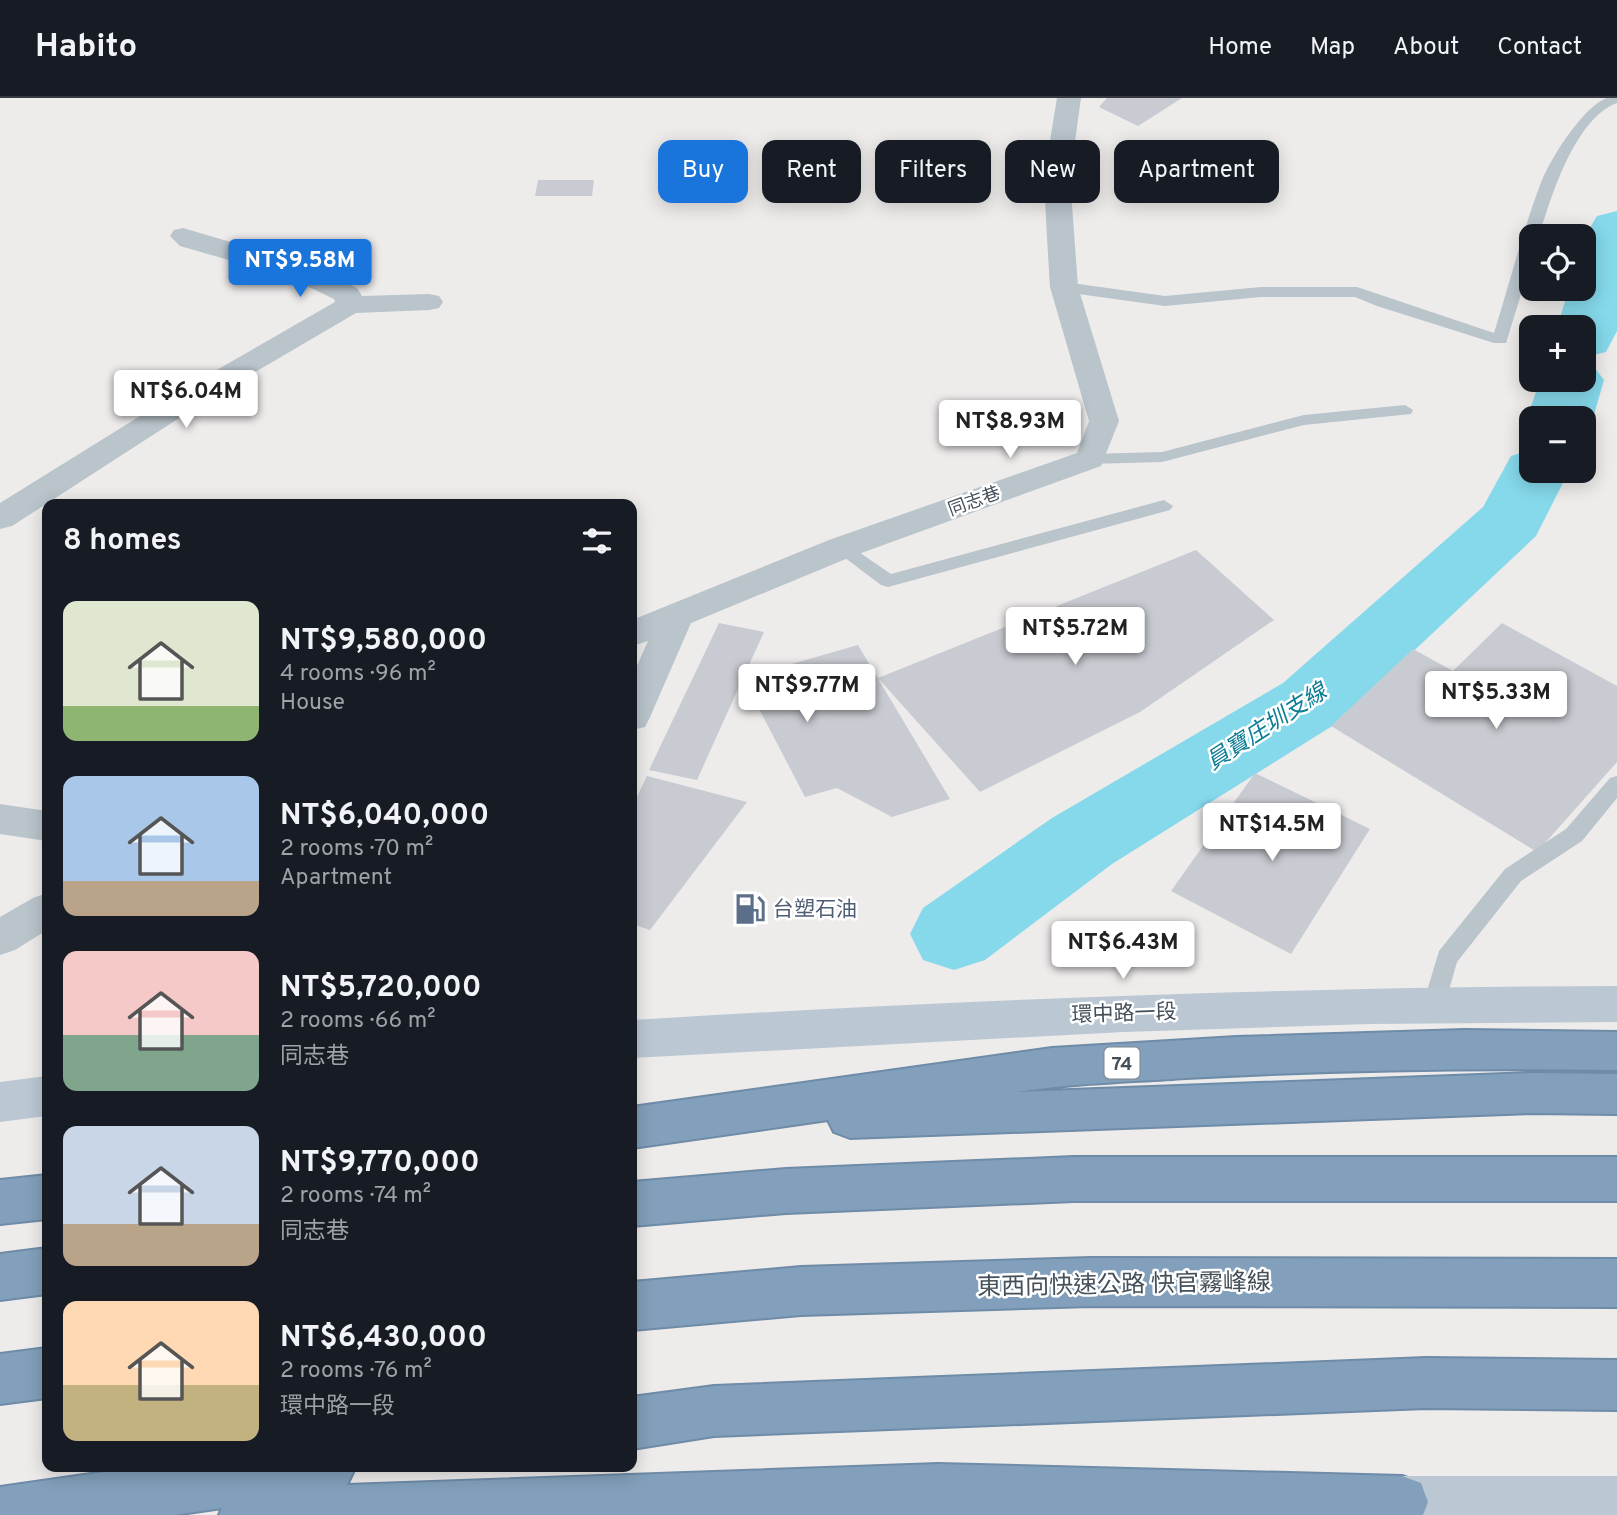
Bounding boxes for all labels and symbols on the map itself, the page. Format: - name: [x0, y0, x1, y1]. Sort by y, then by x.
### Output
- pin: NT$9.58M: [228, 240, 372, 299]
- pin: NT$6.04M: [114, 370, 258, 430]
- pin: NT$8.93M: [938, 400, 1082, 460]
- street label: 同志巷: [945, 482, 1004, 522]
- pin: NT$5.72M: [1003, 608, 1147, 667]
- pin: NT$9.77M: [735, 664, 879, 724]
- pin: NT$5.33M: [1424, 672, 1568, 731]
- water label: 員寶庄圳支線: [1202, 677, 1336, 778]
- pin: NT$14.5M: [1200, 804, 1344, 863]
- fuel station icon: 台塑石油: [733, 892, 767, 926]
- place label: 台塑石油: [773, 897, 857, 924]
- pin: NT$6.43M: [1051, 922, 1195, 981]
- street label: 環中路一段: [1071, 999, 1177, 1030]
- road number: 74: [1104, 1048, 1140, 1079]
- street label: 東西向快速公路 快官霧峰線: [977, 1268, 1271, 1304]

